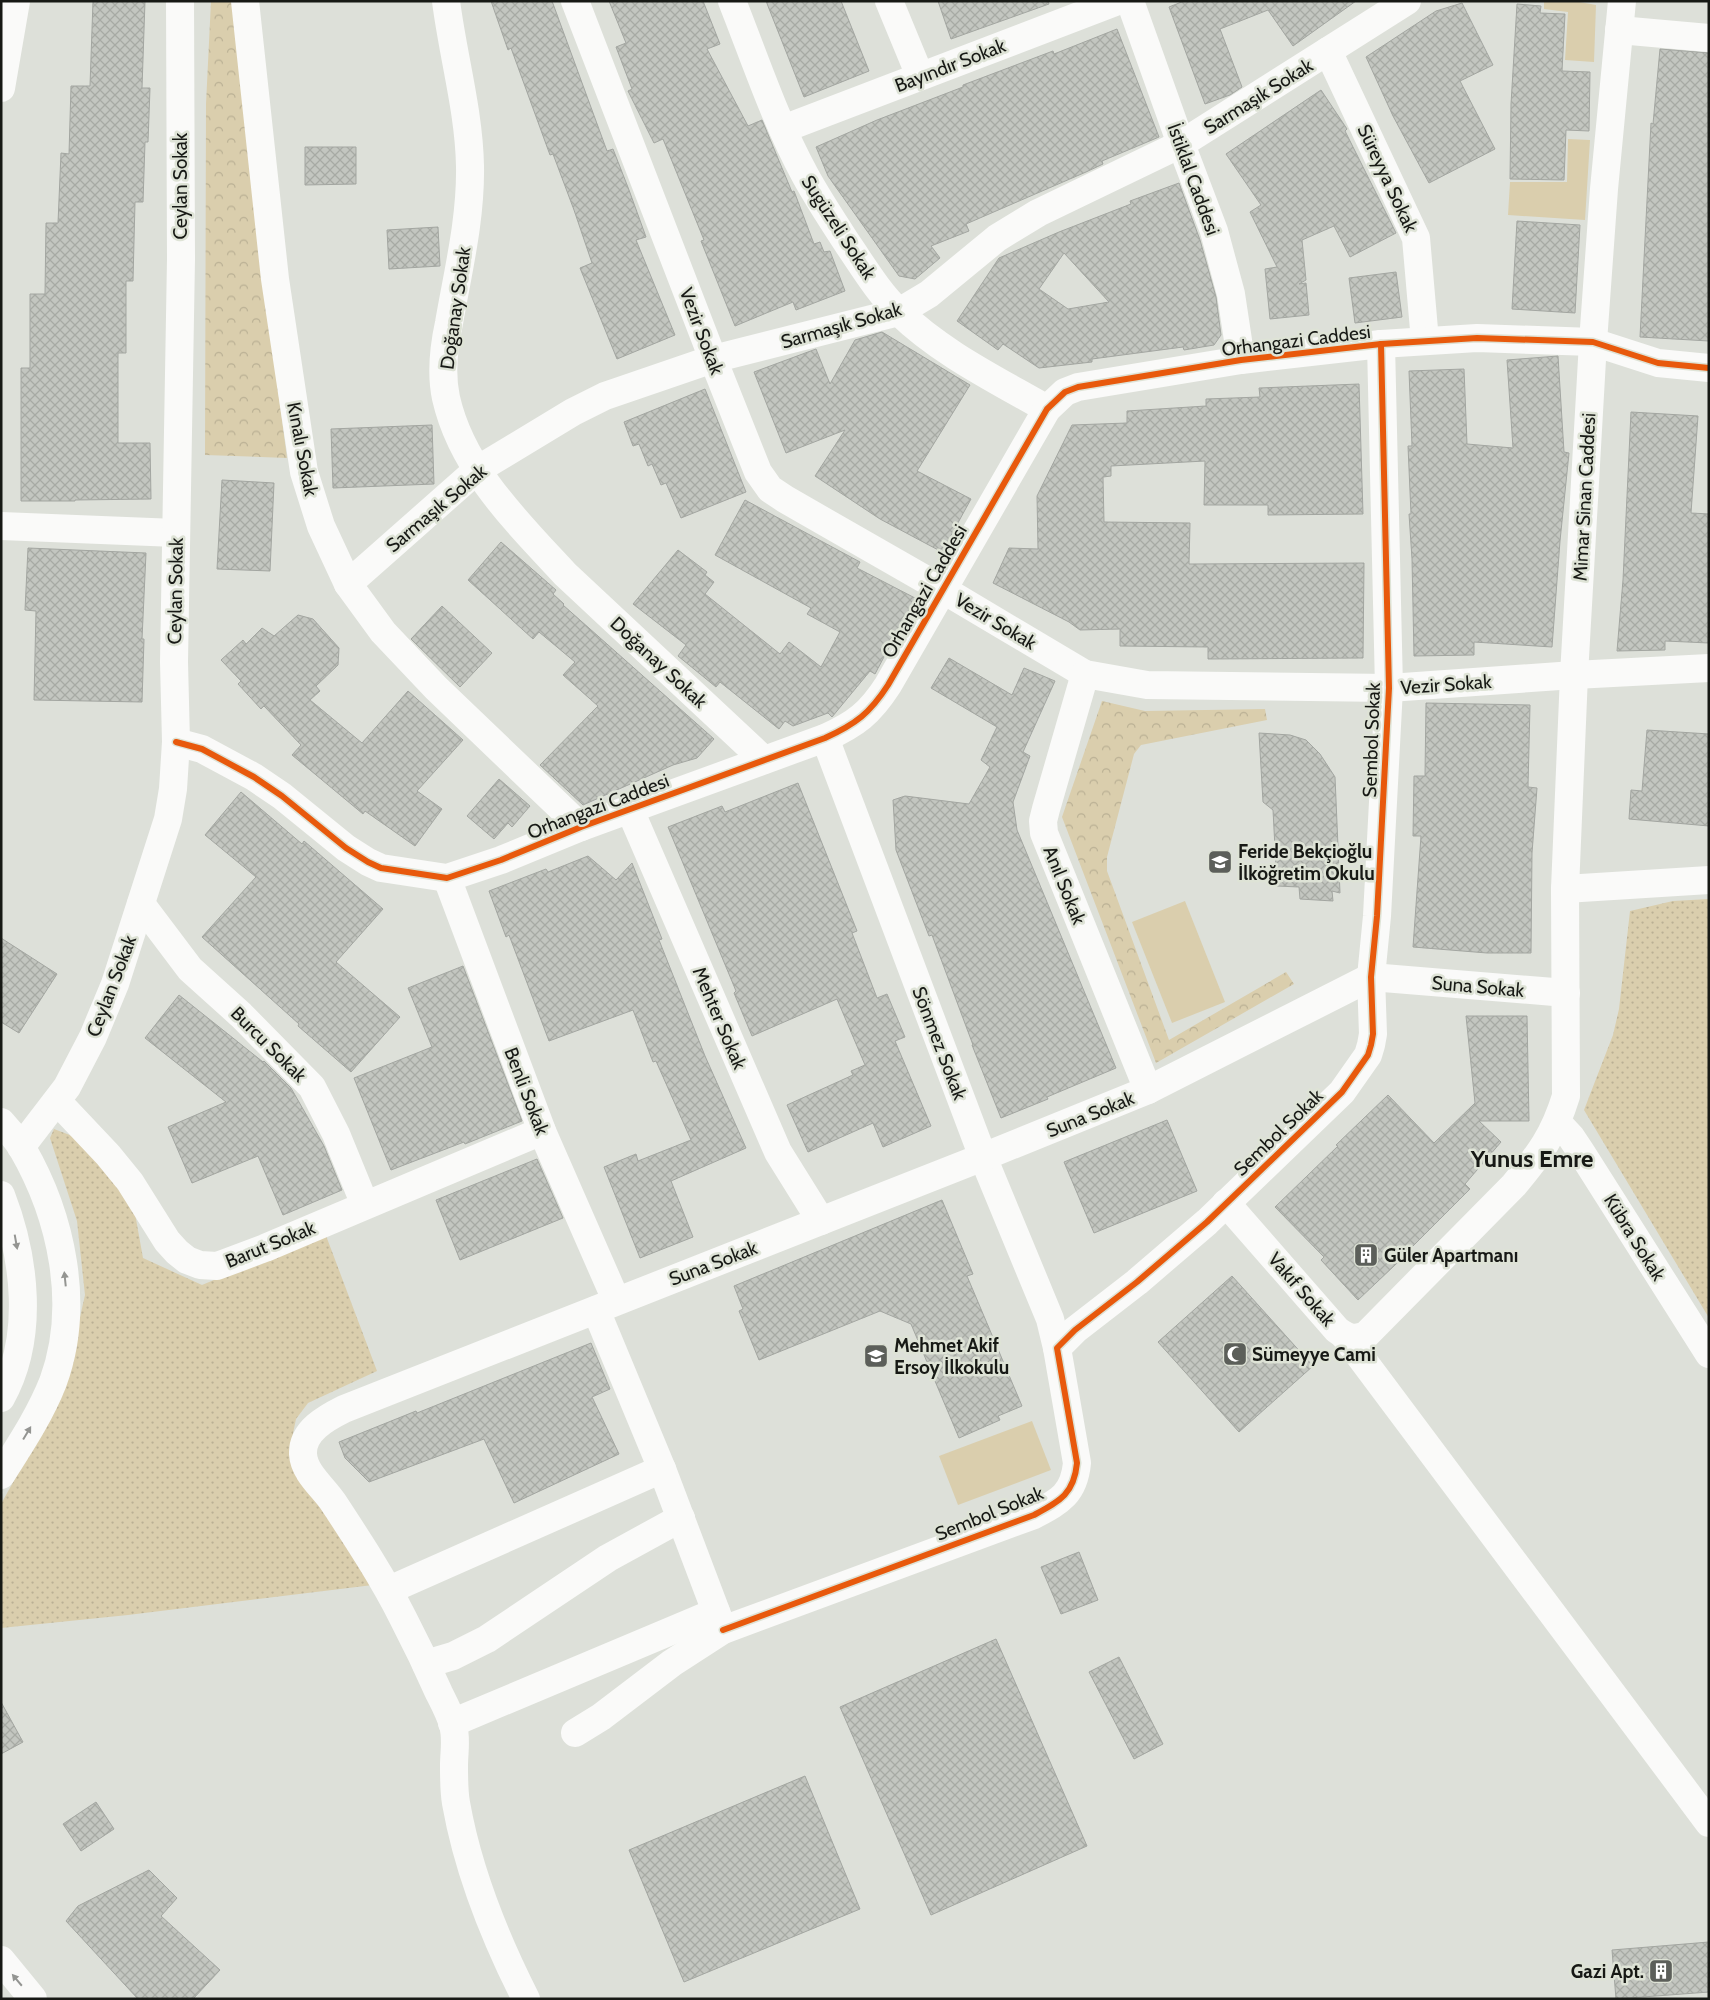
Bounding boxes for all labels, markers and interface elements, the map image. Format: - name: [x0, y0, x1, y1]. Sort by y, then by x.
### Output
- street label: Bayındır Sokak: [892, 34, 1009, 97]
- street label: Sarmaşık Sokak: [1199, 53, 1317, 139]
- street label: İstiklal Caddesi: [1163, 120, 1224, 238]
- street label: Süreyya Sokak: [1353, 121, 1423, 236]
- street label: Ceylan Sokak: [169, 132, 192, 239]
- street label: Sugüzeli Sokak: [796, 171, 881, 284]
- street label: Doğanay Sokak: [436, 245, 476, 371]
- street label: Vezir Sokak: [674, 285, 729, 378]
- street label: Sarmaşık Sokak: [778, 297, 905, 354]
- street label: Orhangazi Caddesi: [1220, 320, 1372, 361]
- street label: Kınalı Sokak: [282, 400, 323, 499]
- street label: Mimar Sinan Caddesi: [1569, 412, 1600, 582]
- street label: Sarmaşık Sokak: [381, 459, 492, 557]
- street label: Orhangazi Caddesi: [877, 521, 972, 662]
- street label: Ceylan Sokak: [163, 537, 188, 645]
- street label: Vezir Sokak: [951, 588, 1041, 655]
- street label: Doğanay Sokak: [606, 612, 712, 713]
- street label: Vezir Sokak: [1400, 670, 1493, 699]
- street label: Sembol Sokak: [1358, 682, 1385, 798]
- street label: Orhangazi Caddesi: [524, 769, 672, 844]
- place label: Feride Bekçioğlu İlköğretim Okulu: [1238, 840, 1375, 885]
- street label: Anıl Sokak: [1038, 843, 1091, 928]
- school or university icon: Feride Bekçioğlu İlköğretim Okulu: [1207, 849, 1233, 875]
- street label: Ceylan Sokak: [82, 932, 142, 1040]
- street label: Mehter Sokak: [688, 964, 752, 1073]
- street label: Suna Sokak: [1431, 971, 1526, 1002]
- street label: Sönmez Sokak: [907, 983, 972, 1103]
- street label: Burcu Sokak: [226, 1002, 312, 1087]
- street label: Benli Sokak: [499, 1044, 554, 1139]
- street label: Sembol Sokak: [1229, 1084, 1328, 1181]
- street label: Suna Sokak: [1043, 1086, 1138, 1142]
- district label: Yunus Emre: [1470, 1144, 1593, 1173]
- street label: Kübra Sokak: [1599, 1190, 1670, 1285]
- street label: Barut Sokak: [222, 1216, 319, 1273]
- one-way arrow: [12, 1234, 20, 1250]
- street label: Suna Sokak: [666, 1236, 761, 1291]
- building icon: Güler Apartmanı: [1353, 1242, 1379, 1268]
- place label: Güler Apartmanı: [1384, 1244, 1518, 1267]
- street label: Vakıf Sokak: [1263, 1248, 1340, 1331]
- one-way arrow: [60, 1270, 68, 1286]
- place label: Mehmet Akif Ersoy İlkokulu: [894, 1334, 1009, 1379]
- mosque icon: Sümeyye Cami: [1222, 1341, 1248, 1367]
- school or university icon: Mehmet Akif Ersoy İlkokulu: [863, 1343, 889, 1369]
- place label: Sümeyye Cami: [1252, 1343, 1376, 1366]
- one-way arrow: [22, 1427, 31, 1440]
- street label: Sembol Sokak: [932, 1481, 1047, 1546]
- building icon: Gazi Apt.: [1648, 1958, 1674, 1984]
- place label: Gazi Apt.: [1571, 1960, 1644, 1983]
- one-way arrow: [12, 1973, 23, 1986]

